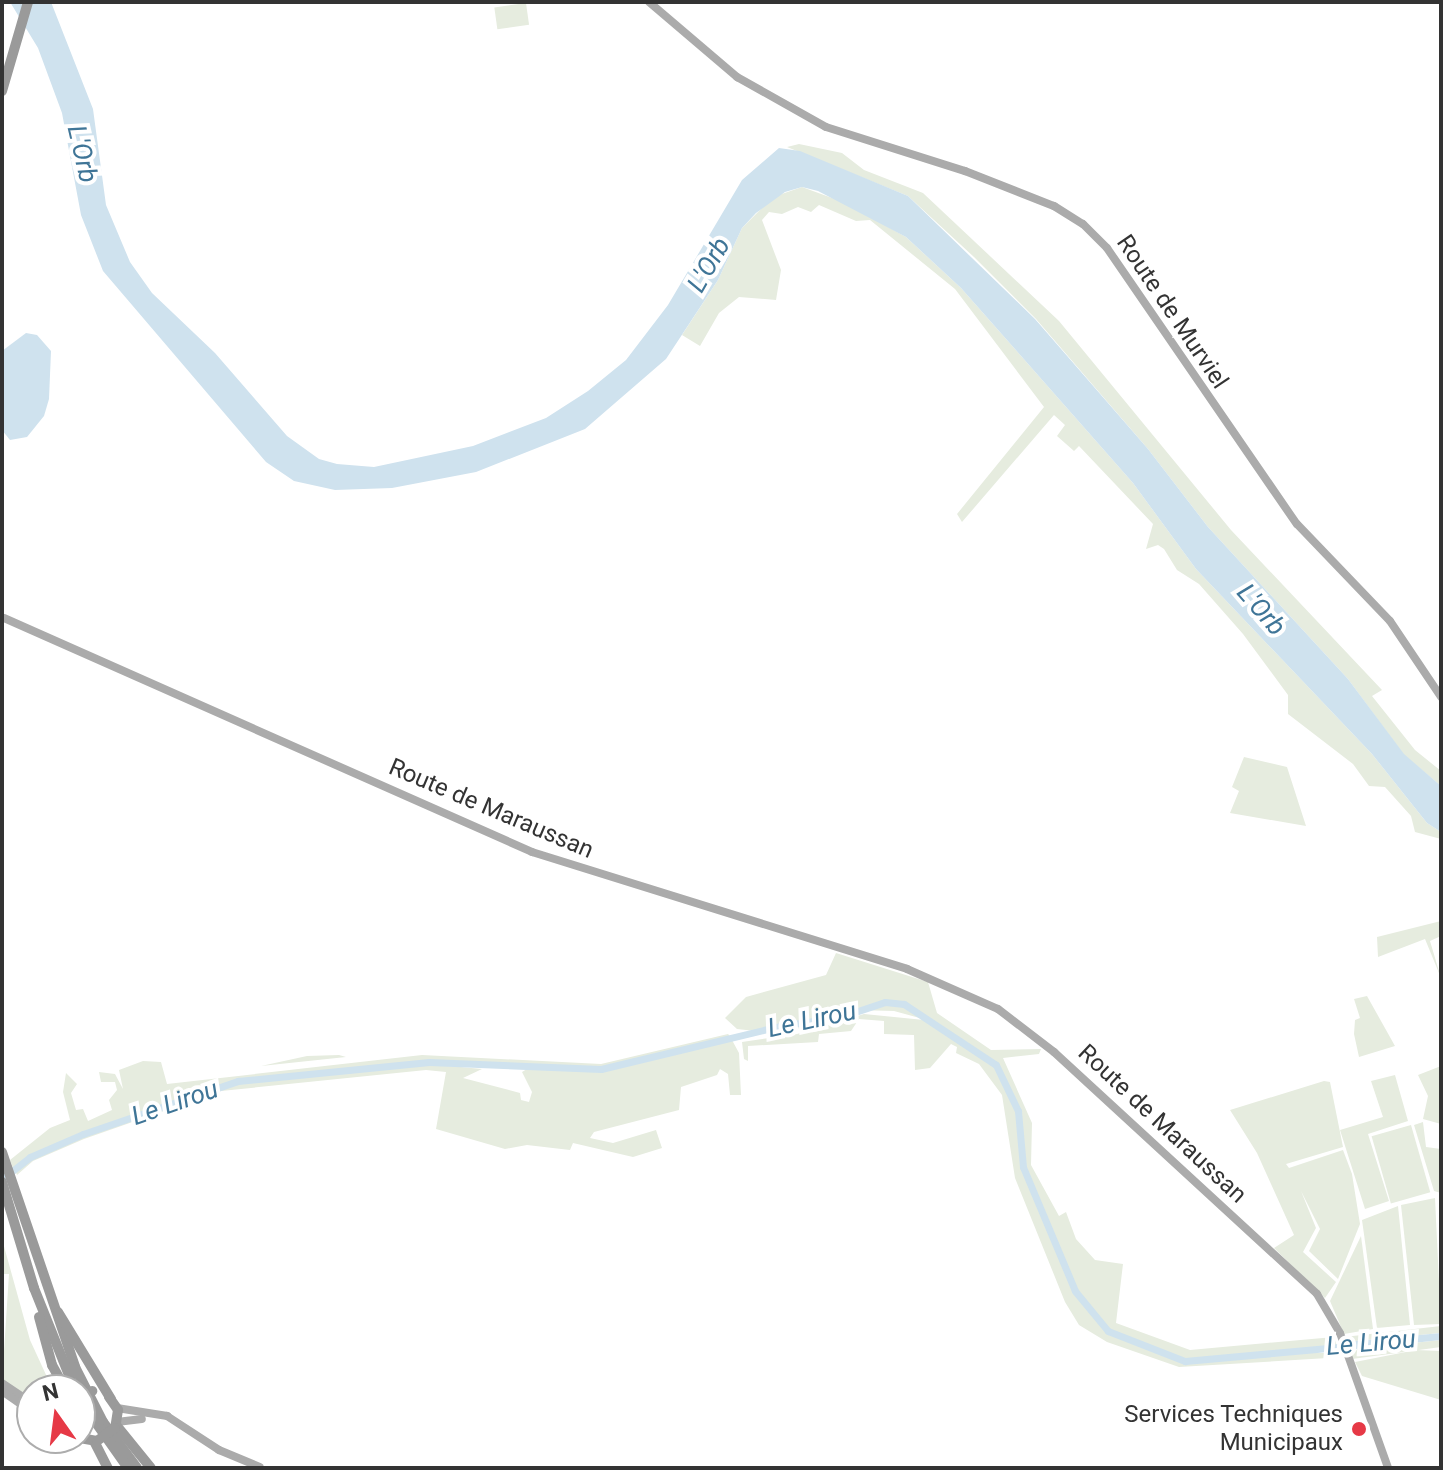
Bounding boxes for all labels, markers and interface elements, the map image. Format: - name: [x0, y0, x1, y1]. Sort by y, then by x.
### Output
- water label: L'Orb: [60, 122, 104, 186]
- street label: Route de Murviel: [1110, 230, 1234, 394]
- water label: L'Orb: [681, 232, 737, 298]
- water label: L'Orb: [1230, 578, 1292, 642]
- street label: Route de Maraussan: [384, 753, 598, 865]
- water label: Le Lirou: [765, 995, 859, 1045]
- street label: Route de Maraussan: [1072, 1039, 1252, 1209]
- water label: Le Lirou: [128, 1074, 222, 1132]
- water label: Le Lirou: [1325, 1324, 1417, 1362]
- north arrow: [16, 1374, 96, 1454]
- text: N: [40, 1378, 61, 1406]
- place label: Services Techniques Municipaux: [1124, 1401, 1343, 1457]
- marker: Services Techniques Municipaux: [1350, 1420, 1368, 1438]

